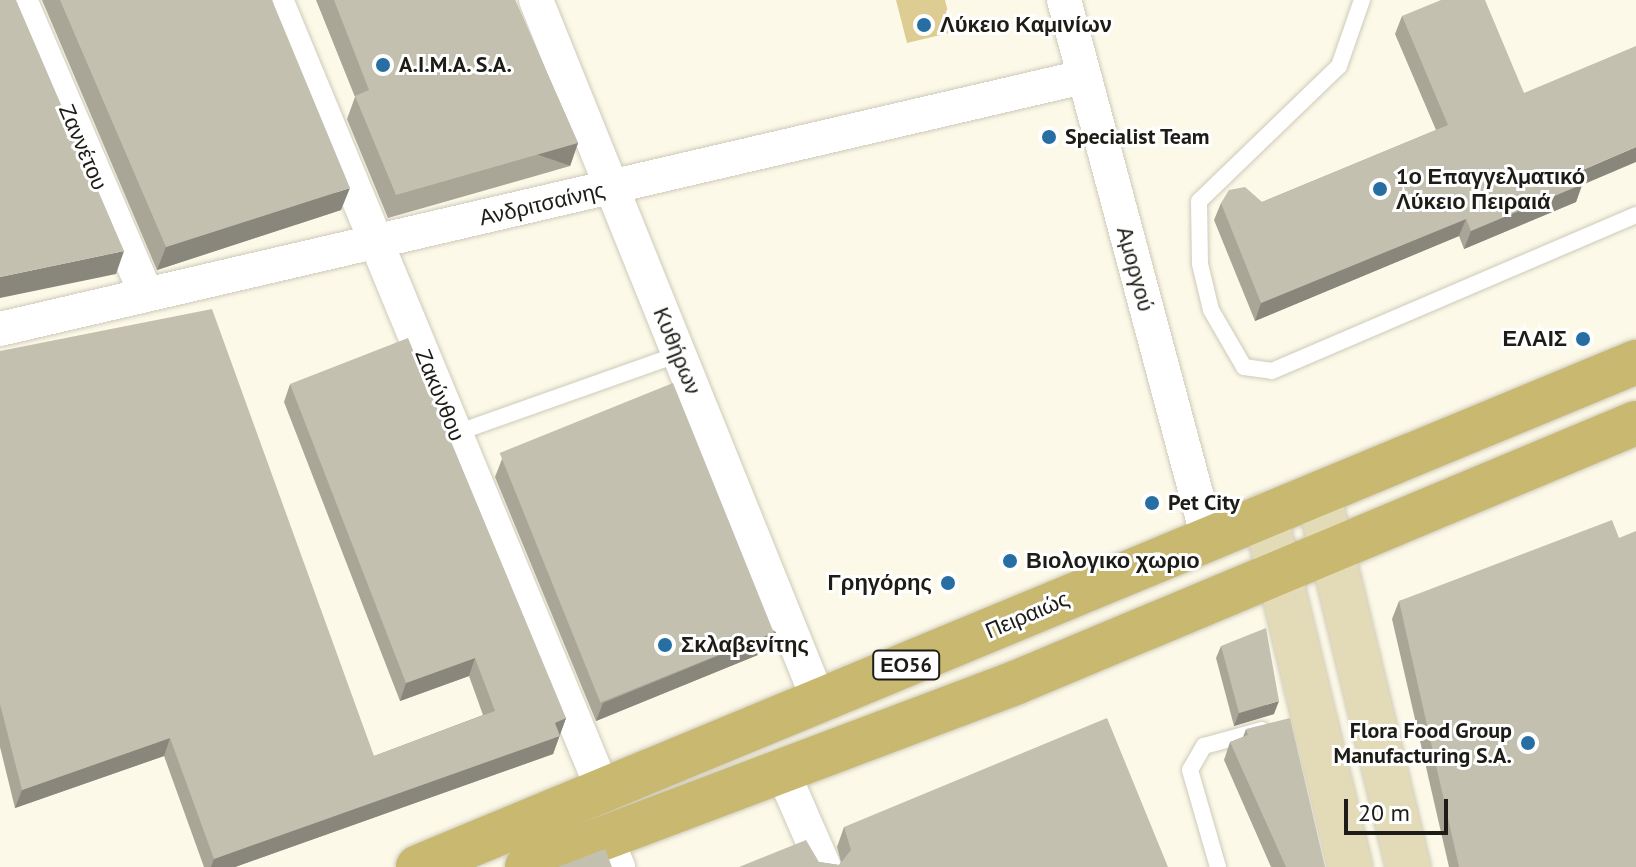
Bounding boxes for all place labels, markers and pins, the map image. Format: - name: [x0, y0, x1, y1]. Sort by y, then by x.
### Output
- place label: Λύκειο Καμινίων: [940, 12, 1112, 38]
- marker: Λύκειο Καμινίων: [915, 16, 933, 34]
- place label: A.I.M.A. S.A.: [399, 52, 513, 78]
- marker: A.I.M.A. S.A.: [374, 56, 392, 74]
- place label: Specialist Team: [1065, 124, 1210, 150]
- marker: Specialist Team: [1040, 128, 1058, 146]
- place label: 1ο Επαγγελματικό Λύκειο Πειραιά: [1396, 163, 1585, 214]
- marker: 1ο Επαγγελματικό Λύκειο Πειραιά: [1371, 180, 1389, 198]
- place label: ΕΛΑΙΣ: [1502, 326, 1567, 352]
- marker: ΕΛΑΙΣ: [1574, 330, 1592, 348]
- place label: Pet City: [1168, 490, 1240, 516]
- marker: Pet City: [1143, 494, 1161, 512]
- place label: Βιολογικο χωριο: [1026, 548, 1200, 574]
- marker: Βιολογικο χωριο: [1001, 552, 1019, 570]
- place label: Γρηγόρης: [828, 570, 932, 596]
- marker: Γρηγόρης: [939, 574, 957, 592]
- place label: Σκλαβενίτης: [681, 632, 809, 658]
- marker: Σκλαβενίτης: [656, 636, 674, 654]
- place label: Flora Food Group Manufacturing S.A.: [1334, 717, 1512, 768]
- marker: Flora Food Group Manufacturing S.A.: [1519, 734, 1537, 752]

